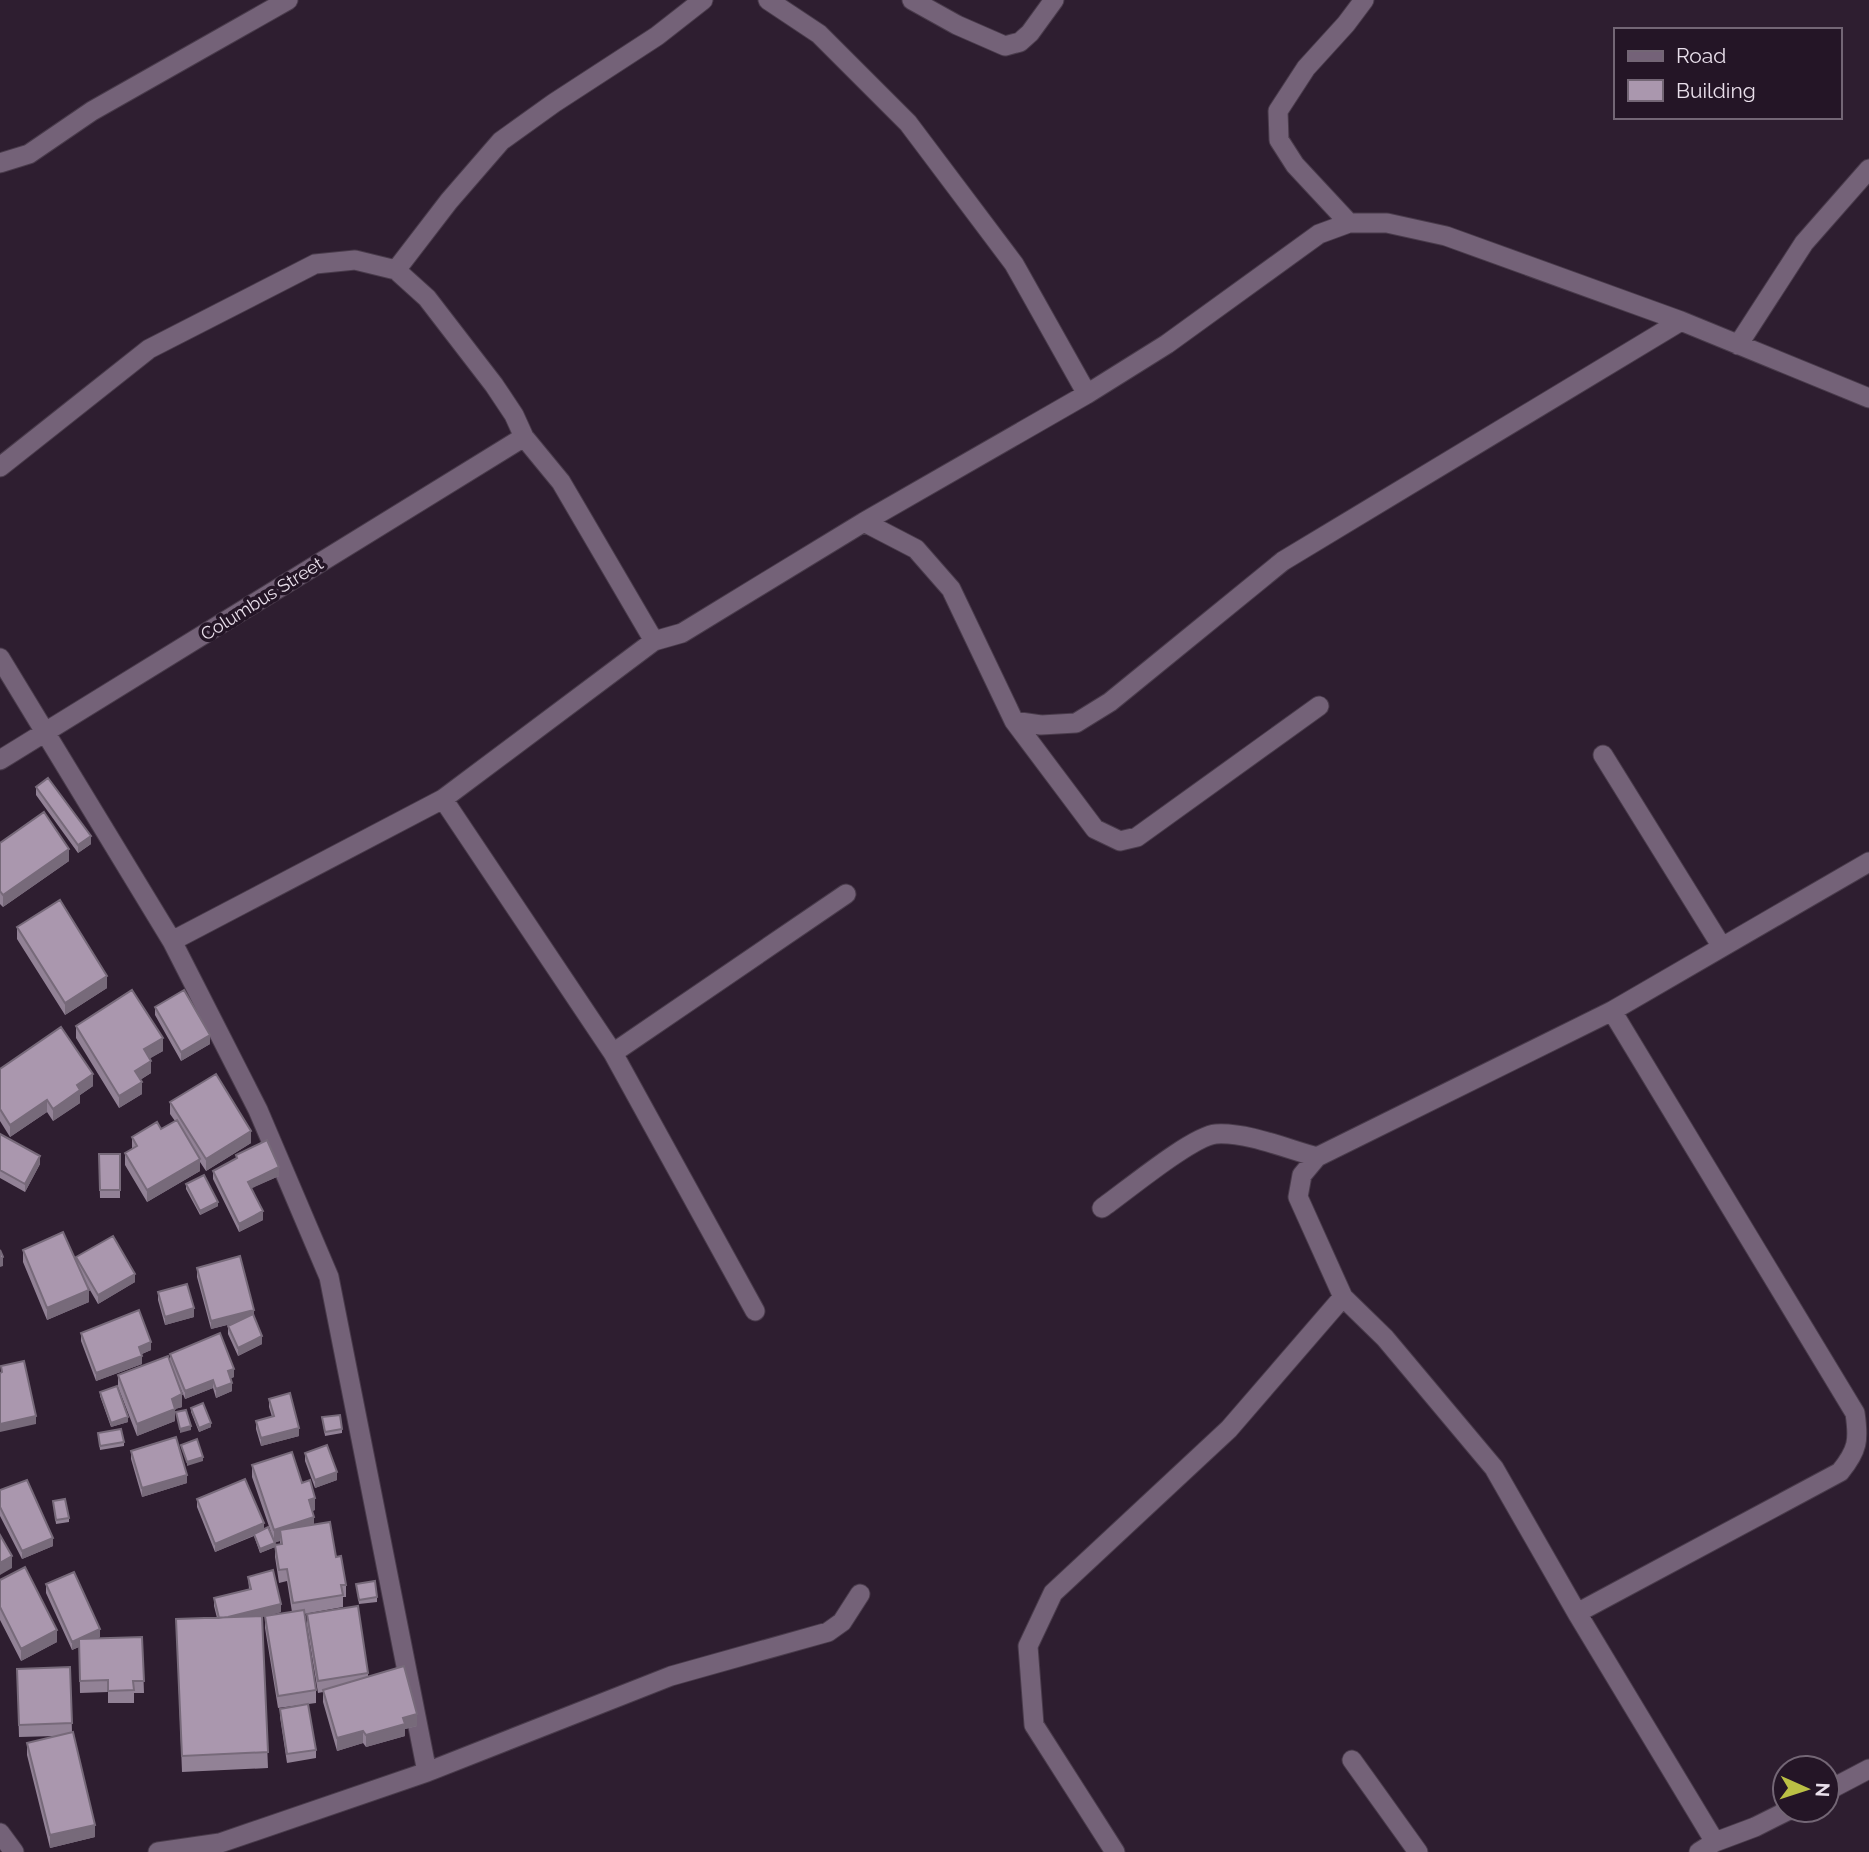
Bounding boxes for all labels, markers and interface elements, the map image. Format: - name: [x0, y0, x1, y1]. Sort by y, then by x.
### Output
- legend: [1614, 28, 1841, 119]
- text: Road: [1676, 43, 1726, 68]
- text: Building: [1676, 78, 1756, 103]
- street label: Columbus Street: [197, 553, 327, 645]
- north arrow: [1771, 1754, 1841, 1824]
- text: N: [1812, 1782, 1834, 1798]

